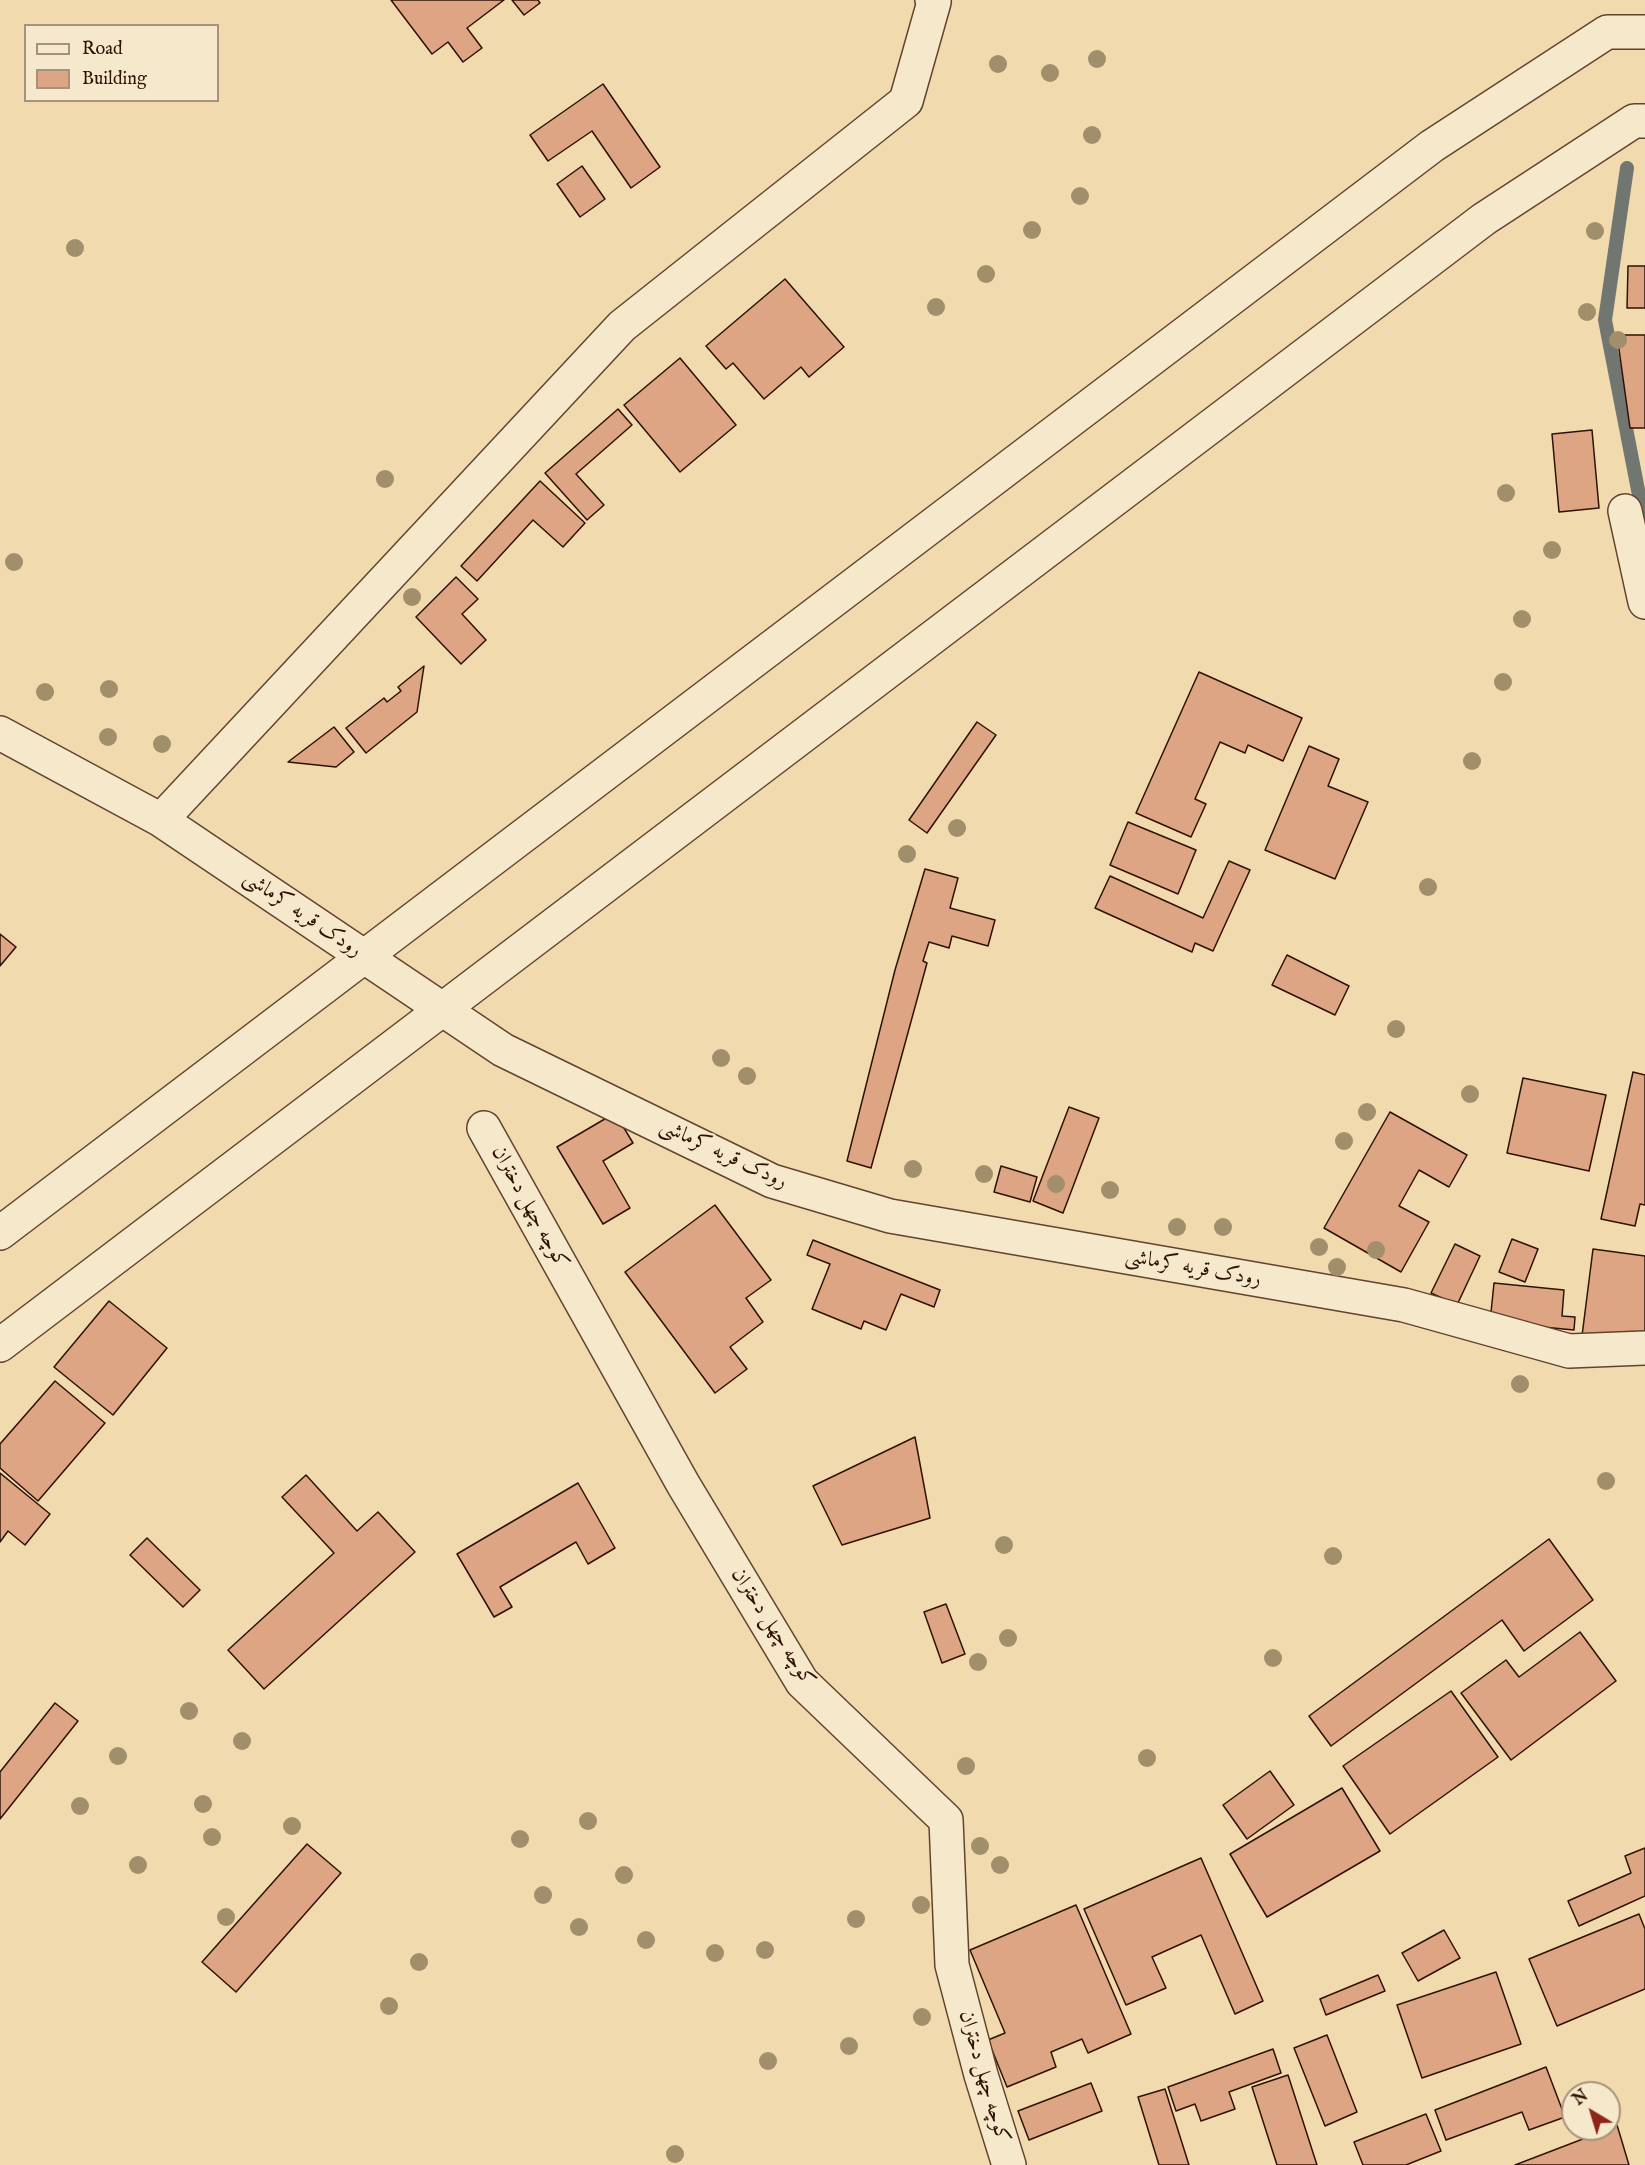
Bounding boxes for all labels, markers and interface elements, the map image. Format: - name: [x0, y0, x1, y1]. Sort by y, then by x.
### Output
- legend: [24, 24, 219, 102]
- text: Road: [82, 38, 123, 61]
- text: Building: [82, 68, 147, 91]
- street label: رودک قریه کرماشی: [238, 866, 366, 964]
- street label: رودک قریه کرماشی: [655, 1114, 791, 1196]
- street label: کوچه چهل دختران: [485, 1142, 573, 1274]
- street label: رودک قریه کرماشی: [1123, 1245, 1263, 1293]
- street label: کوچه چهل دختران: [724, 1564, 820, 1692]
- street label: کوچه چهل دختران: [952, 2008, 1014, 2146]
- north arrow: [1561, 2081, 1621, 2141]
- text: N: [1570, 2086, 1593, 2111]

